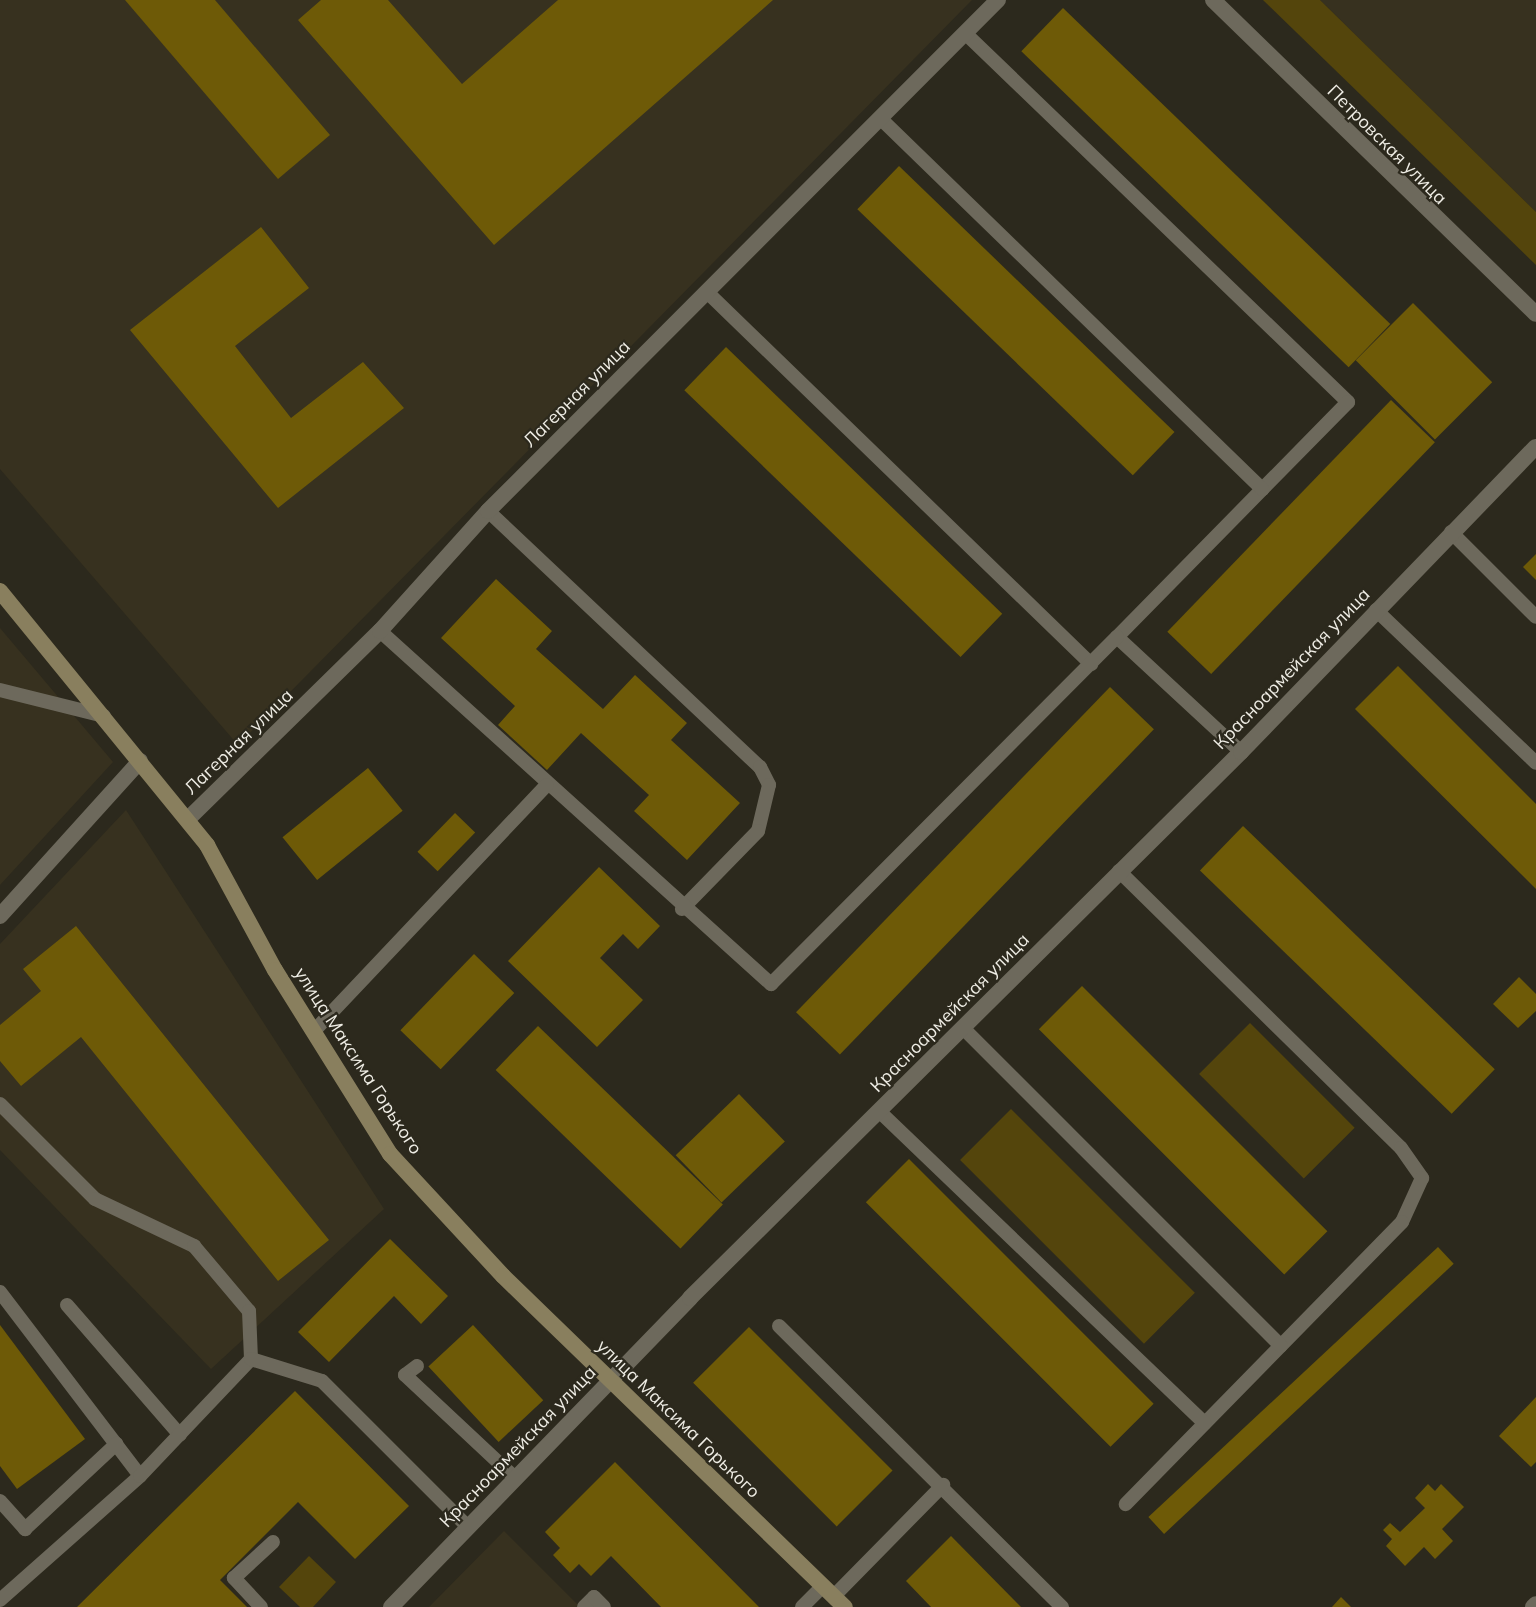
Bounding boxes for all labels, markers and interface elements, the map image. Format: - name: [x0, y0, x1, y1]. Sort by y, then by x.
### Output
- street label: Петровская улица: [1323, 81, 1451, 209]
- street label: Лагерная улица: [519, 336, 635, 452]
- street label: Красноармейская улица: [1209, 584, 1375, 754]
- street label: Лагерная улица: [180, 685, 298, 799]
- street label: Красноармейская улица: [866, 929, 1034, 1097]
- street label: улица Максима Горького: [289, 963, 427, 1159]
- street label: улица Максима Горького: [592, 1335, 764, 1503]
- street label: Красноармейская улица: [435, 1362, 601, 1532]

